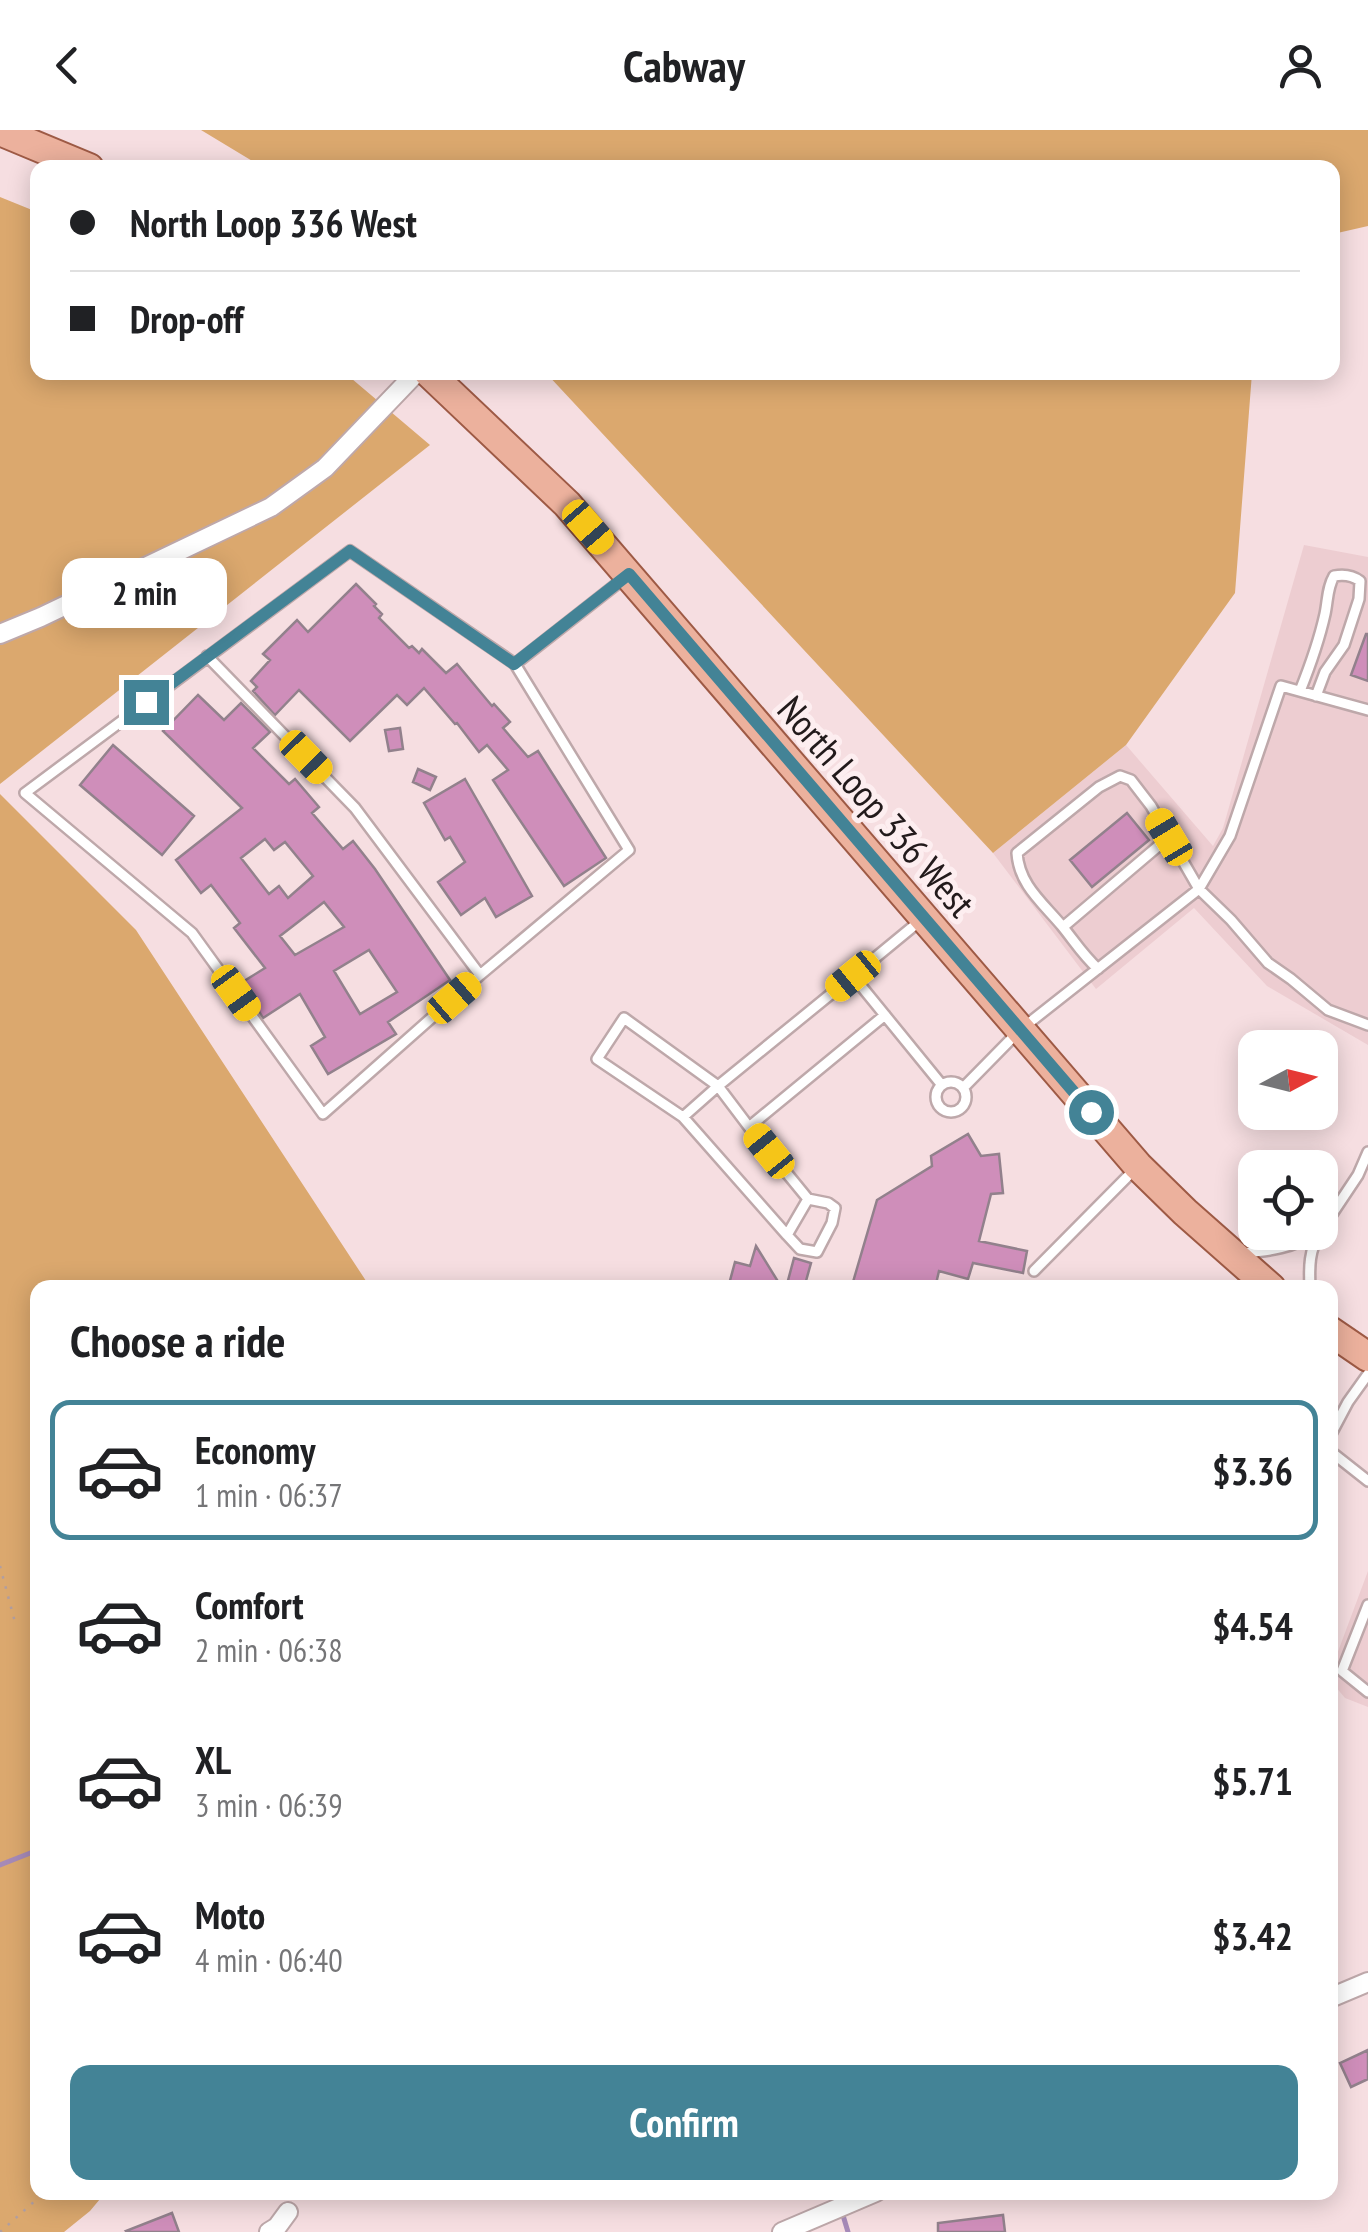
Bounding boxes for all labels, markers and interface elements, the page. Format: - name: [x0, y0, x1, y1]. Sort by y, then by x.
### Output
- text: Cabway: [623, 36, 745, 94]
- icon: back: [40, 38, 95, 93]
- icon: person: [1273, 38, 1328, 93]
- text: North Loop 336 West: [130, 198, 417, 247]
- text: Drop-off: [130, 294, 244, 343]
- car: [557, 495, 619, 559]
- callout: 2 min: [64, 557, 228, 627]
- text: 2 min: [112, 572, 177, 614]
- route end: [124, 680, 169, 725]
- street label: North Loop 336 West: [768, 685, 987, 927]
- car: [274, 725, 338, 789]
- car: [1141, 804, 1197, 870]
- car: [820, 945, 886, 1007]
- car: [206, 960, 266, 1026]
- car: [422, 967, 486, 1029]
- north arrow: [1238, 1030, 1338, 1130]
- map controls: [1238, 1030, 1338, 1250]
- route start: [1069, 1090, 1114, 1135]
- car: [738, 1118, 800, 1184]
- button: locate: [1238, 1150, 1338, 1250]
- text: Choose a ride: [70, 1311, 285, 1369]
- icon: car: [75, 1425, 165, 1515]
- text: Economy: [195, 1425, 315, 1474]
- text: $3.36: [1212, 1446, 1293, 1495]
- text: 1 min · 06:37: [195, 1474, 343, 1516]
- icon: car: [75, 1580, 165, 1670]
- text: Comfort: [195, 1580, 304, 1629]
- text: $4.54: [1212, 1601, 1293, 1650]
- text: 2 min · 06:38: [195, 1629, 343, 1671]
- icon: car: [75, 1735, 165, 1825]
- text: XL: [195, 1735, 231, 1784]
- text: $5.71: [1212, 1756, 1293, 1805]
- text: 3 min · 06:39: [195, 1784, 343, 1826]
- icon: car: [75, 1890, 165, 1980]
- text: Moto: [195, 1890, 265, 1939]
- text: $3.42: [1212, 1911, 1293, 1960]
- text: 4 min · 06:40: [195, 1939, 343, 1981]
- button: Confirm: [70, 2065, 1298, 2180]

